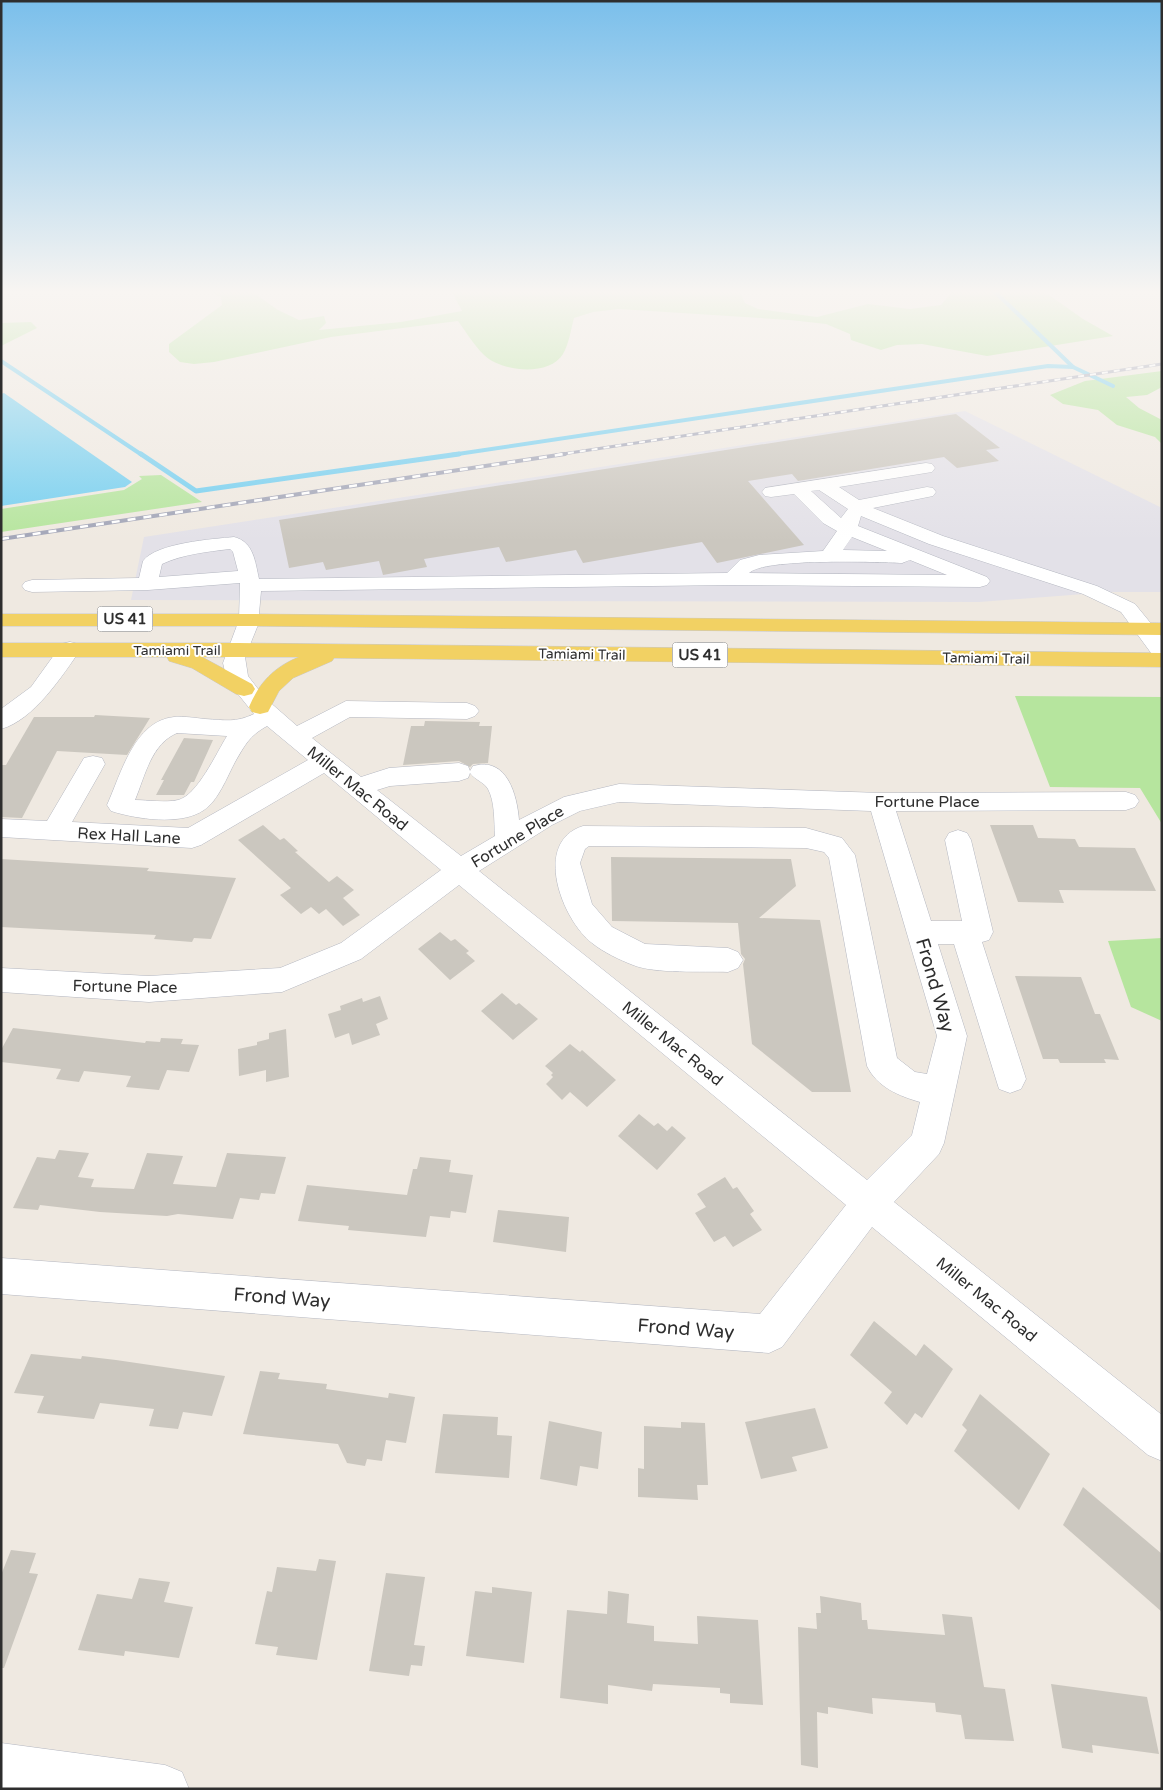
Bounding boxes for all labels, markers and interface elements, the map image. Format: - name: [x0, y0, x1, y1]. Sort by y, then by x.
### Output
- road number: US 41: [98, 606, 152, 632]
- street label: Tamiami Trail: [133, 642, 221, 659]
- road number: US 41: [672, 642, 728, 668]
- street label: Tamiami Trail: [538, 645, 626, 664]
- street label: Tamiami Trail: [942, 649, 1030, 668]
- street label: Miller Mac Road: [303, 742, 412, 836]
- street label: Fortune Place: [875, 792, 979, 812]
- street label: Fortune Place: [467, 801, 568, 872]
- street label: Rex Hall Lane: [77, 823, 181, 849]
- street label: Frond Way: [911, 936, 959, 1035]
- street label: Fortune Place: [72, 976, 178, 998]
- street label: Miller Mac Road: [618, 997, 727, 1091]
- street label: Miller Mac Road: [932, 1253, 1041, 1347]
- street label: Frond Way: [233, 1284, 331, 1312]
- street label: Frond Way: [637, 1315, 735, 1343]

